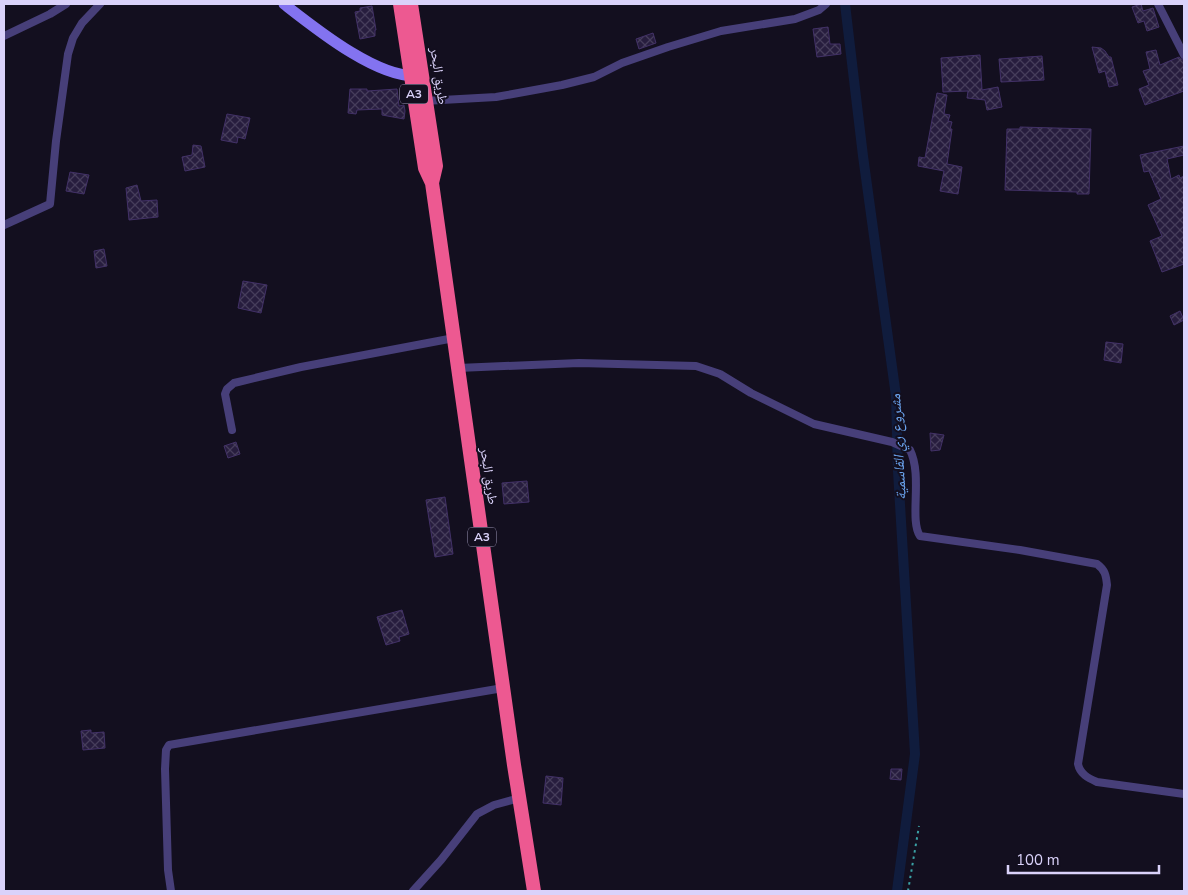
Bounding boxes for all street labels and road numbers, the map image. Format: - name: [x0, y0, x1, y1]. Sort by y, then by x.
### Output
- street label: طريق البحر: [425, 45, 452, 106]
- road number: A3: [400, 85, 428, 104]
- street label: طريق البحر: [475, 445, 502, 506]
- road number: A3: [468, 528, 496, 546]

